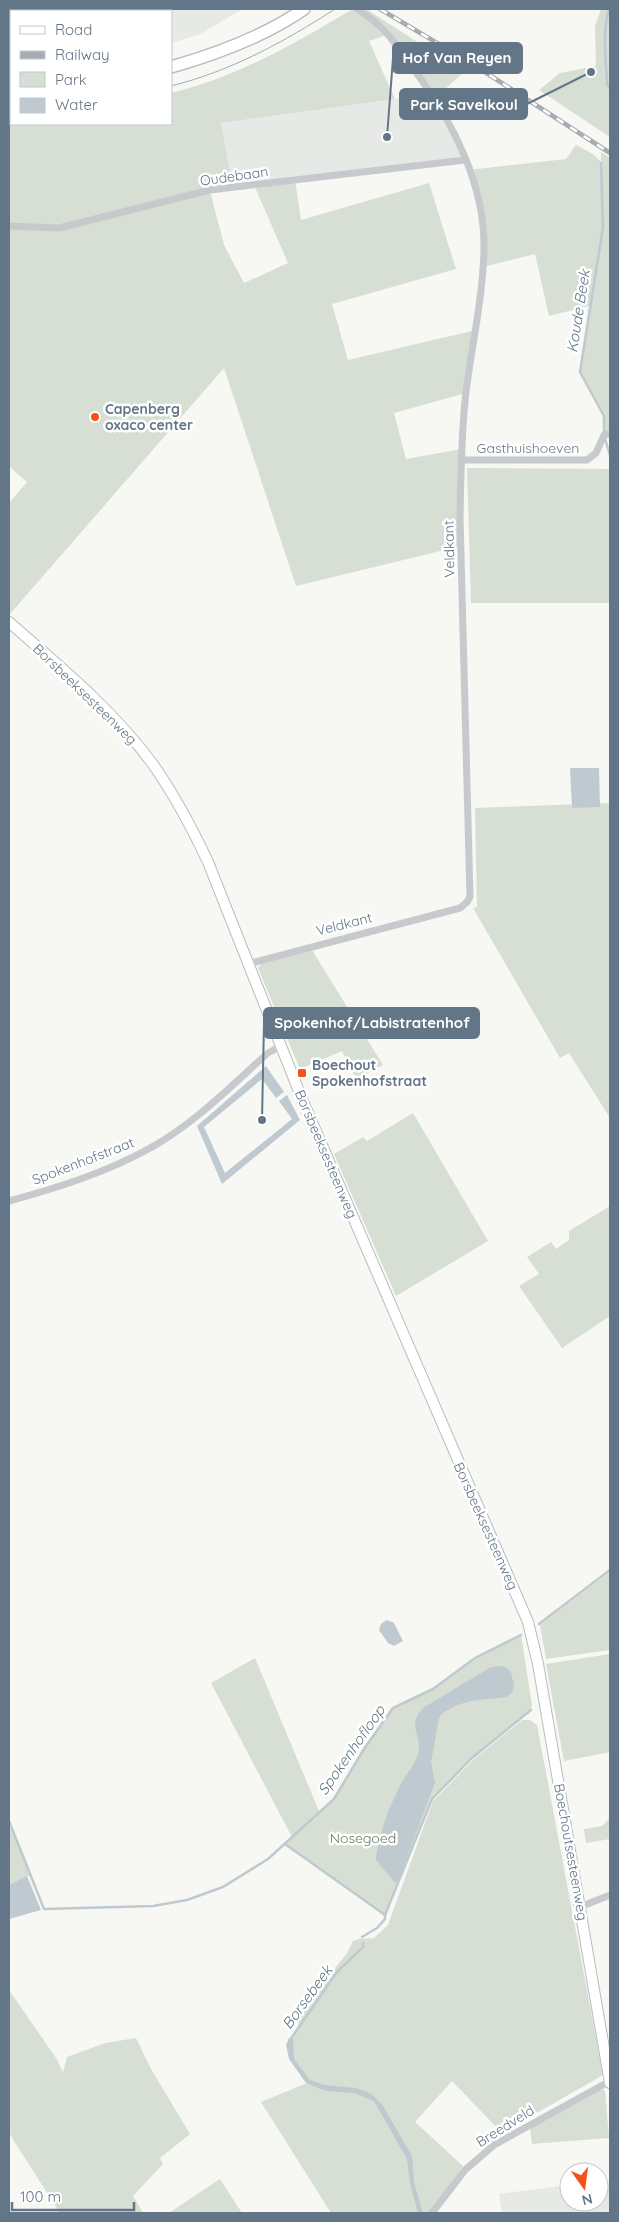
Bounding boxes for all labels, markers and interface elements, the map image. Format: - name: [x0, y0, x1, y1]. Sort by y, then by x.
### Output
- legend: [10, 10, 172, 125]
- text: Road: [55, 20, 92, 39]
- callout: Hof Van Reyen: [393, 43, 522, 73]
- text: Railway: [55, 45, 110, 64]
- text: Hof Van Reyen: [403, 48, 511, 67]
- text: Park: [55, 70, 87, 89]
- callout: Park Savelkoul: [400, 89, 527, 119]
- text: Water: [55, 95, 98, 114]
- text: Park Savelkoul: [410, 95, 518, 114]
- street label: Oudebaan: [199, 162, 269, 190]
- water label: Koude Beek: [562, 266, 594, 354]
- place label: Capenberg oxaco center: [105, 400, 193, 434]
- marker: Capenberg oxaco center: [89, 411, 101, 423]
- street label: Gasthuishoeven: [477, 439, 579, 457]
- street label: Veldkant: [439, 520, 458, 578]
- street label: Borsbeeksesteenweg: [29, 640, 141, 748]
- street label: Veldkant: [314, 908, 374, 940]
- callout: Spokenhof/Labistratenhof: [264, 1008, 479, 1038]
- text: Spokenhof/Labistratenhof: [274, 1013, 470, 1032]
- place label: Boechout Spokenhofstraat: [312, 1056, 427, 1090]
- marker: Boechout Spokenhofstraat: [296, 1067, 308, 1079]
- street label: Borsbeeksesteenweg: [291, 1087, 361, 1221]
- street label: Spokenhofstraat: [29, 1133, 137, 1189]
- street label: Borsbeeksesteenweg: [450, 1459, 522, 1593]
- water label: Spokenhofloop: [313, 1701, 389, 1798]
- street label: Boechoutsesteenweg: [550, 1782, 592, 1922]
- park label: Nosegoed: [330, 1829, 396, 1847]
- water label: Borsebeek: [278, 1960, 338, 2033]
- street label: Breedveld: [473, 2101, 537, 2151]
- north arrow: [559, 2162, 609, 2212]
- scale bar: [12, 2180, 135, 2212]
- text: 100 m: [20, 2187, 61, 2206]
- text: N: [580, 2190, 594, 2210]

